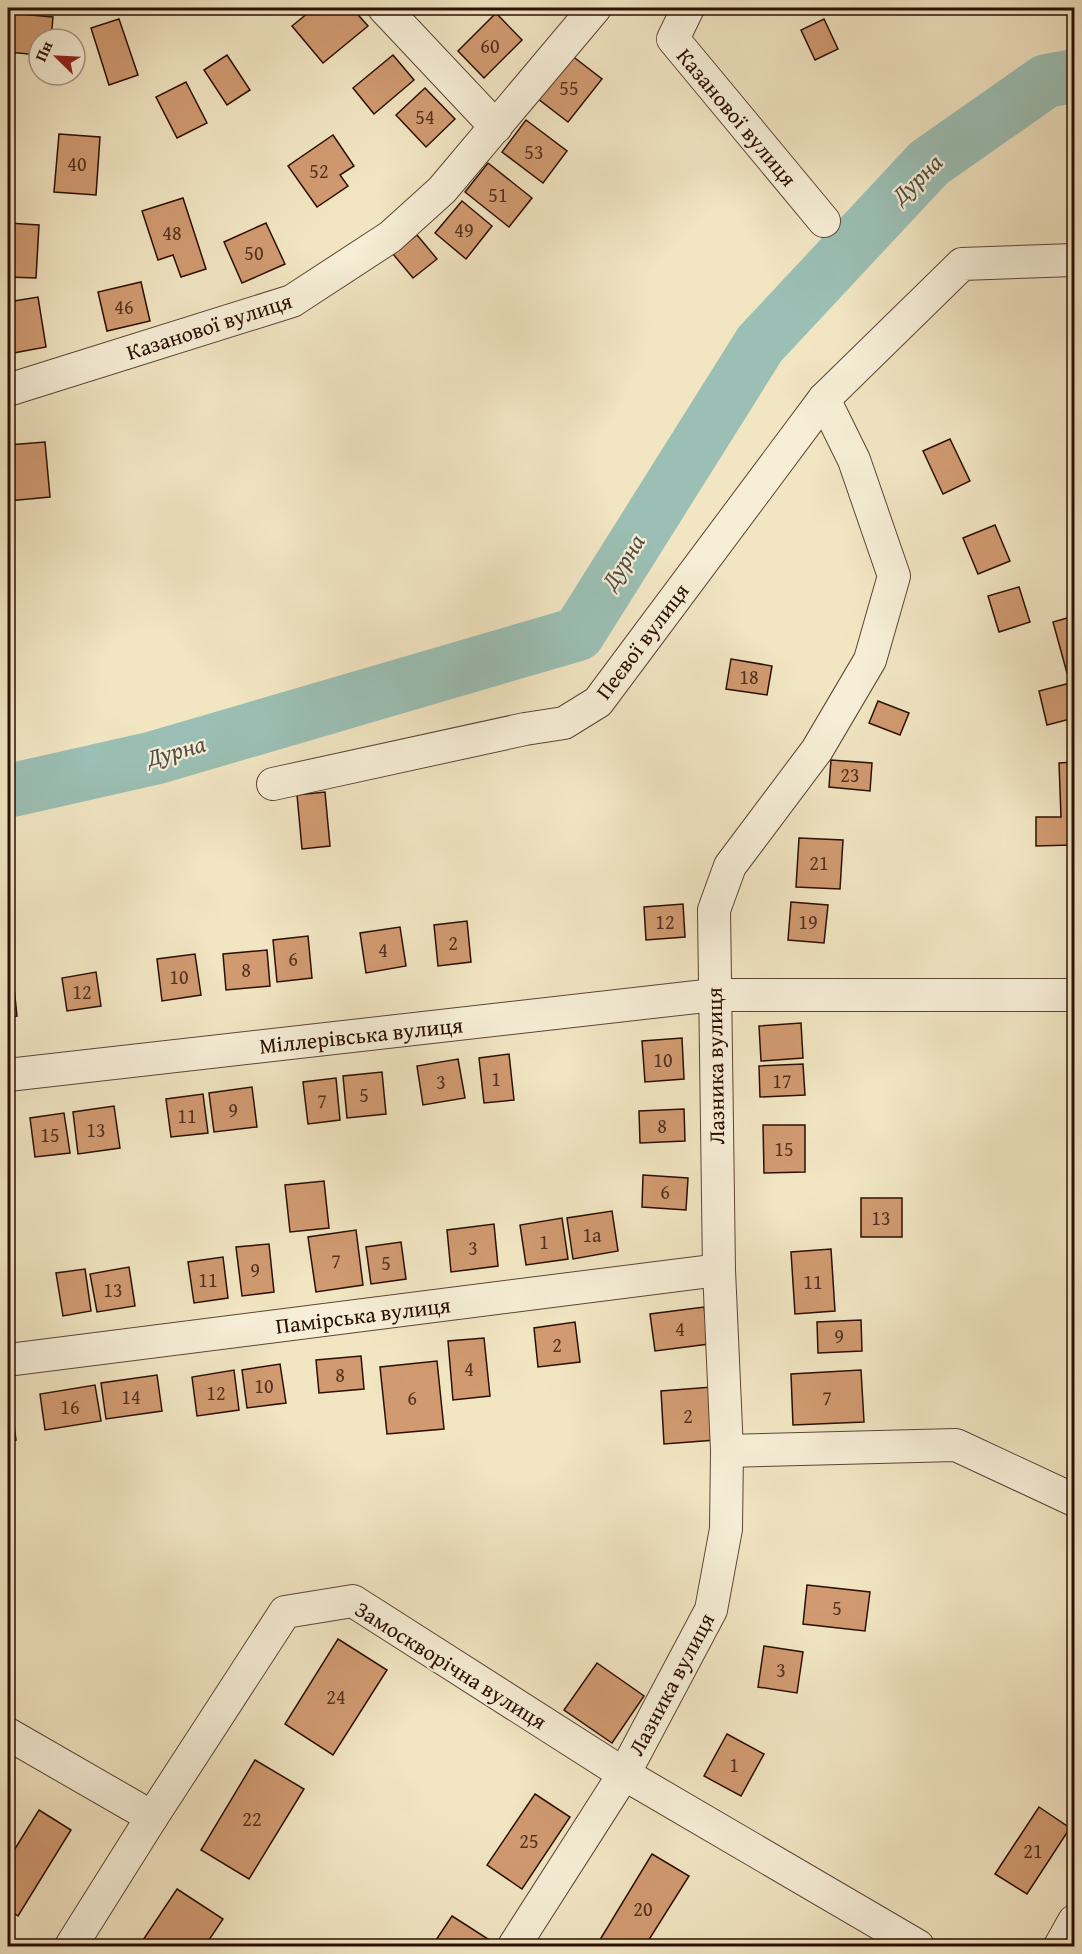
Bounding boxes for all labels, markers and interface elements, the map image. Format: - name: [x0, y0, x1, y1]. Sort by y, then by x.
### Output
- north arrow: [27, 27, 87, 87]
- house number: 60: [480, 31, 500, 60]
- text: Пн: [28, 36, 59, 65]
- street label: Казанової вулиця: [669, 41, 805, 193]
- house number: 55: [559, 73, 579, 102]
- house number: 54: [415, 102, 435, 131]
- house number: 53: [524, 137, 544, 166]
- water label: Дурна: [882, 145, 950, 213]
- house number: 40: [67, 149, 87, 178]
- house number: 52: [309, 156, 329, 185]
- house number: 51: [488, 180, 508, 209]
- house number: 49: [454, 215, 474, 244]
- house number: 48: [162, 218, 182, 247]
- house number: 50: [244, 238, 264, 267]
- street label: Казанової вулиця: [122, 284, 296, 368]
- house number: 46: [114, 292, 134, 321]
- water label: Дурна: [591, 527, 653, 598]
- street label: Пеєвої вулиця: [588, 576, 696, 706]
- house number: 18: [739, 662, 759, 691]
- water label: Дурна: [141, 726, 209, 776]
- house number: 23: [840, 760, 860, 789]
- house number: 21: [809, 848, 829, 877]
- house number: 12: [655, 907, 675, 936]
- house number: 19: [798, 907, 818, 936]
- house number: 2: [448, 928, 458, 957]
- house number: 4: [378, 935, 388, 964]
- house number: 6: [288, 944, 298, 973]
- house number: 8: [241, 955, 251, 984]
- house number: 10: [169, 962, 189, 991]
- house number: 12: [72, 977, 92, 1006]
- street label: Лазника вулиця: [698, 987, 732, 1145]
- street label: Міллерівська вулиця: [258, 1008, 464, 1062]
- house number: 10: [653, 1045, 673, 1074]
- house number: 1: [491, 1064, 501, 1093]
- house number: 17: [772, 1066, 792, 1095]
- house number: 3: [436, 1067, 446, 1096]
- house number: 5: [359, 1080, 369, 1109]
- house number: 7: [317, 1086, 327, 1115]
- house number: 9: [228, 1095, 238, 1124]
- house number: 11: [177, 1101, 197, 1130]
- house number: 8: [657, 1111, 667, 1140]
- house number: 13: [86, 1115, 106, 1144]
- house number: 15: [40, 1120, 60, 1149]
- house number: 15: [774, 1134, 794, 1163]
- house number: 6: [660, 1177, 670, 1206]
- house number: 13: [871, 1203, 891, 1232]
- house number: 1а: [582, 1220, 602, 1249]
- house number: 1: [539, 1227, 549, 1256]
- house number: 3: [468, 1233, 478, 1262]
- house number: 7: [331, 1246, 341, 1275]
- house number: 5: [381, 1248, 391, 1277]
- house number: 9: [250, 1255, 260, 1284]
- house number: 11: [198, 1265, 218, 1294]
- house number: 11: [803, 1267, 823, 1296]
- house number: 13: [103, 1275, 123, 1304]
- street label: Памірська вулиця: [274, 1288, 452, 1342]
- house number: 4: [675, 1314, 685, 1343]
- house number: 9: [834, 1321, 844, 1350]
- house number: 2: [552, 1330, 562, 1359]
- house number: 4: [464, 1354, 474, 1383]
- house number: 8: [335, 1360, 345, 1389]
- house number: 10: [254, 1371, 274, 1400]
- house number: 12: [206, 1378, 226, 1407]
- house number: 14: [121, 1382, 141, 1411]
- house number: 6: [407, 1383, 417, 1412]
- house number: 7: [822, 1383, 832, 1412]
- house number: 16: [60, 1392, 80, 1421]
- house number: 2: [683, 1401, 693, 1430]
- street label: Замоскворічна вулиця: [349, 1593, 553, 1737]
- house number: 5: [832, 1593, 842, 1622]
- street label: Лазника вулиця: [620, 1607, 722, 1761]
- house number: 3: [776, 1655, 786, 1684]
- house number: 24: [326, 1682, 346, 1711]
- house number: 1: [729, 1750, 739, 1779]
- house number: 22: [242, 1804, 262, 1833]
- house number: 25: [519, 1826, 539, 1855]
- house number: 21: [1023, 1836, 1043, 1865]
- house number: 20: [633, 1894, 653, 1923]

